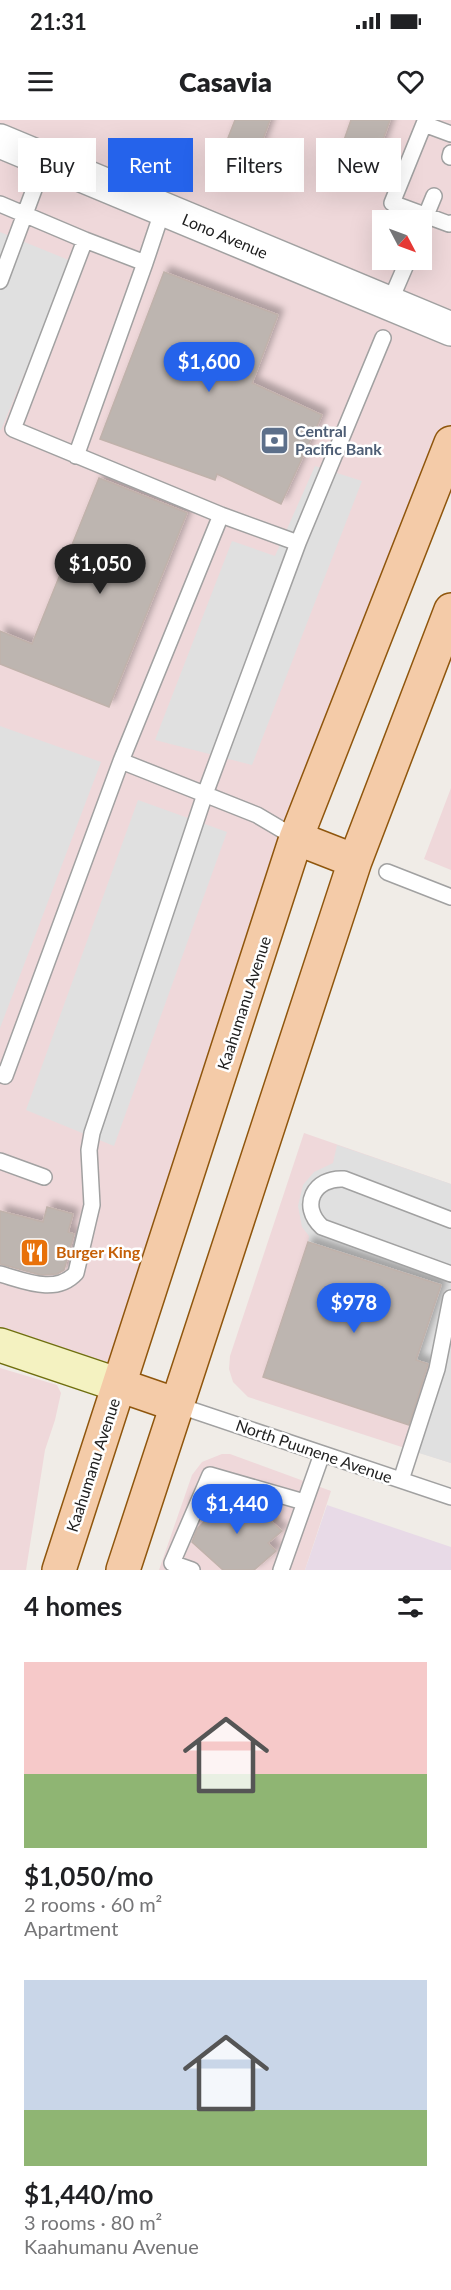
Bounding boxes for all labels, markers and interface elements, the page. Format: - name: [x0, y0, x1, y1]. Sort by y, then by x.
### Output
- text: 21:31: [30, 8, 87, 35]
- icon: menu: [24, 65, 57, 98]
- text: Casavia: [179, 65, 272, 98]
- icon: heart: [394, 65, 427, 98]
- chip: Buy: [18, 138, 96, 192]
- chip: Rent: [108, 138, 193, 192]
- chip: Filters: [205, 138, 304, 192]
- chip: New: [316, 138, 401, 192]
- street label: Lono Avenue: [179, 209, 271, 262]
- north arrow: [372, 210, 432, 270]
- map controls: [372, 210, 432, 270]
- pin: $1,600: [160, 342, 258, 393]
- text: $1,600: [178, 349, 240, 373]
- place label: Central Pacific Bank: [295, 421, 382, 458]
- bank icon: Central Pacific Bank: [258, 424, 290, 456]
- pin: $1,050: [51, 544, 149, 595]
- text: $1,050: [69, 551, 131, 575]
- street label: Kaahumanu Avenue: [213, 933, 274, 1072]
- restaurant icon: Burger King: [19, 1236, 51, 1268]
- place label: Burger King: [56, 1242, 141, 1261]
- pin: $978: [318, 1283, 390, 1334]
- text: $978: [331, 1290, 377, 1314]
- street label: Kaahumanu Avenue: [62, 1395, 123, 1534]
- street label: North Puunene Avenue: [233, 1415, 395, 1486]
- pin: $1,440: [188, 1484, 286, 1535]
- text: $1,440: [206, 1491, 268, 1515]
- text: 4 homes: [24, 1590, 122, 1622]
- icon: filters: [394, 1590, 427, 1623]
- icon: home: [172, 1701, 280, 1809]
- text: $1,050/mo: [24, 1860, 154, 1892]
- text: 2 rooms · 60 m²: [24, 1892, 162, 1916]
- text: Apartment: [24, 1916, 118, 1940]
- icon: home: [172, 2019, 280, 2127]
- text: $1,440/mo: [24, 2178, 154, 2210]
- text: 3 rooms · 80 m²: [24, 2210, 162, 2234]
- text: Kaahumanu Avenue: [24, 2234, 199, 2258]

